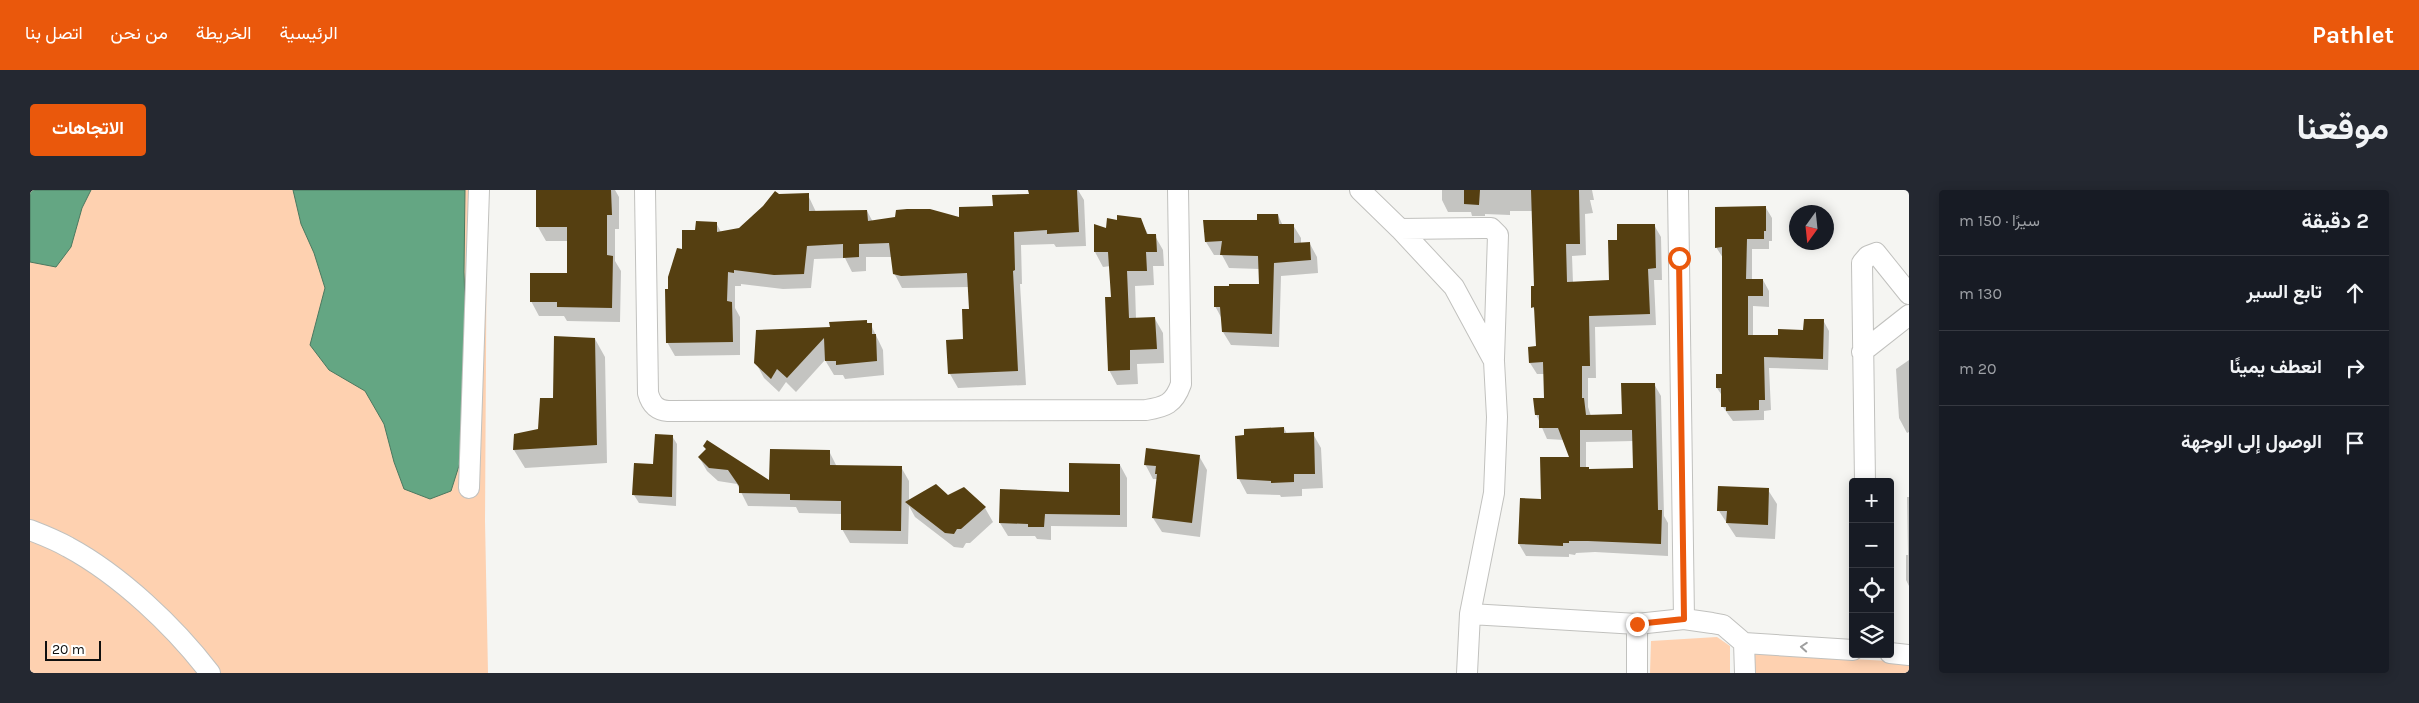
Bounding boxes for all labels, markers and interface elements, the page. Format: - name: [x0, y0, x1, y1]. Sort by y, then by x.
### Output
- text: Pathlet: [2312, 21, 2394, 49]
- text: اتصل بنا: [25, 22, 83, 44]
- text: من نحن: [111, 22, 168, 44]
- text: الخريطة: [196, 22, 252, 44]
- text: الرئيسية: [280, 22, 338, 44]
- button: الاتجاهات: [30, 104, 146, 156]
- text: موقعنا: [2296, 107, 2389, 148]
- north arrow: [1789, 205, 1834, 250]
- text: 2 دقيقة: [2301, 209, 2369, 233]
- text: سيرًا · 150 m: [1959, 211, 2040, 230]
- route start: [1668, 247, 1691, 270]
- icon: ahead: [2341, 279, 2369, 307]
- text: تابع السير: [2246, 281, 2322, 303]
- text: 130 m: [1959, 284, 2002, 303]
- icon: right: [2341, 354, 2369, 382]
- text: انعطف يمينًا: [2230, 356, 2322, 378]
- text: 20 m: [1959, 359, 1997, 378]
- icon: arrive: [2341, 429, 2369, 457]
- text: الوصول إلى الوجهة: [2181, 431, 2322, 453]
- map controls: [1849, 478, 1894, 658]
- button: +: [1849, 478, 1894, 523]
- button: −: [1849, 523, 1894, 568]
- button: locate: [1849, 568, 1894, 613]
- route end: [1626, 613, 1649, 636]
- button: layers: [1849, 613, 1894, 658]
- scale bar: [45, 638, 101, 661]
- text: 20 m: [52, 641, 85, 658]
- one-way arrow: [1800, 641, 1808, 652]

